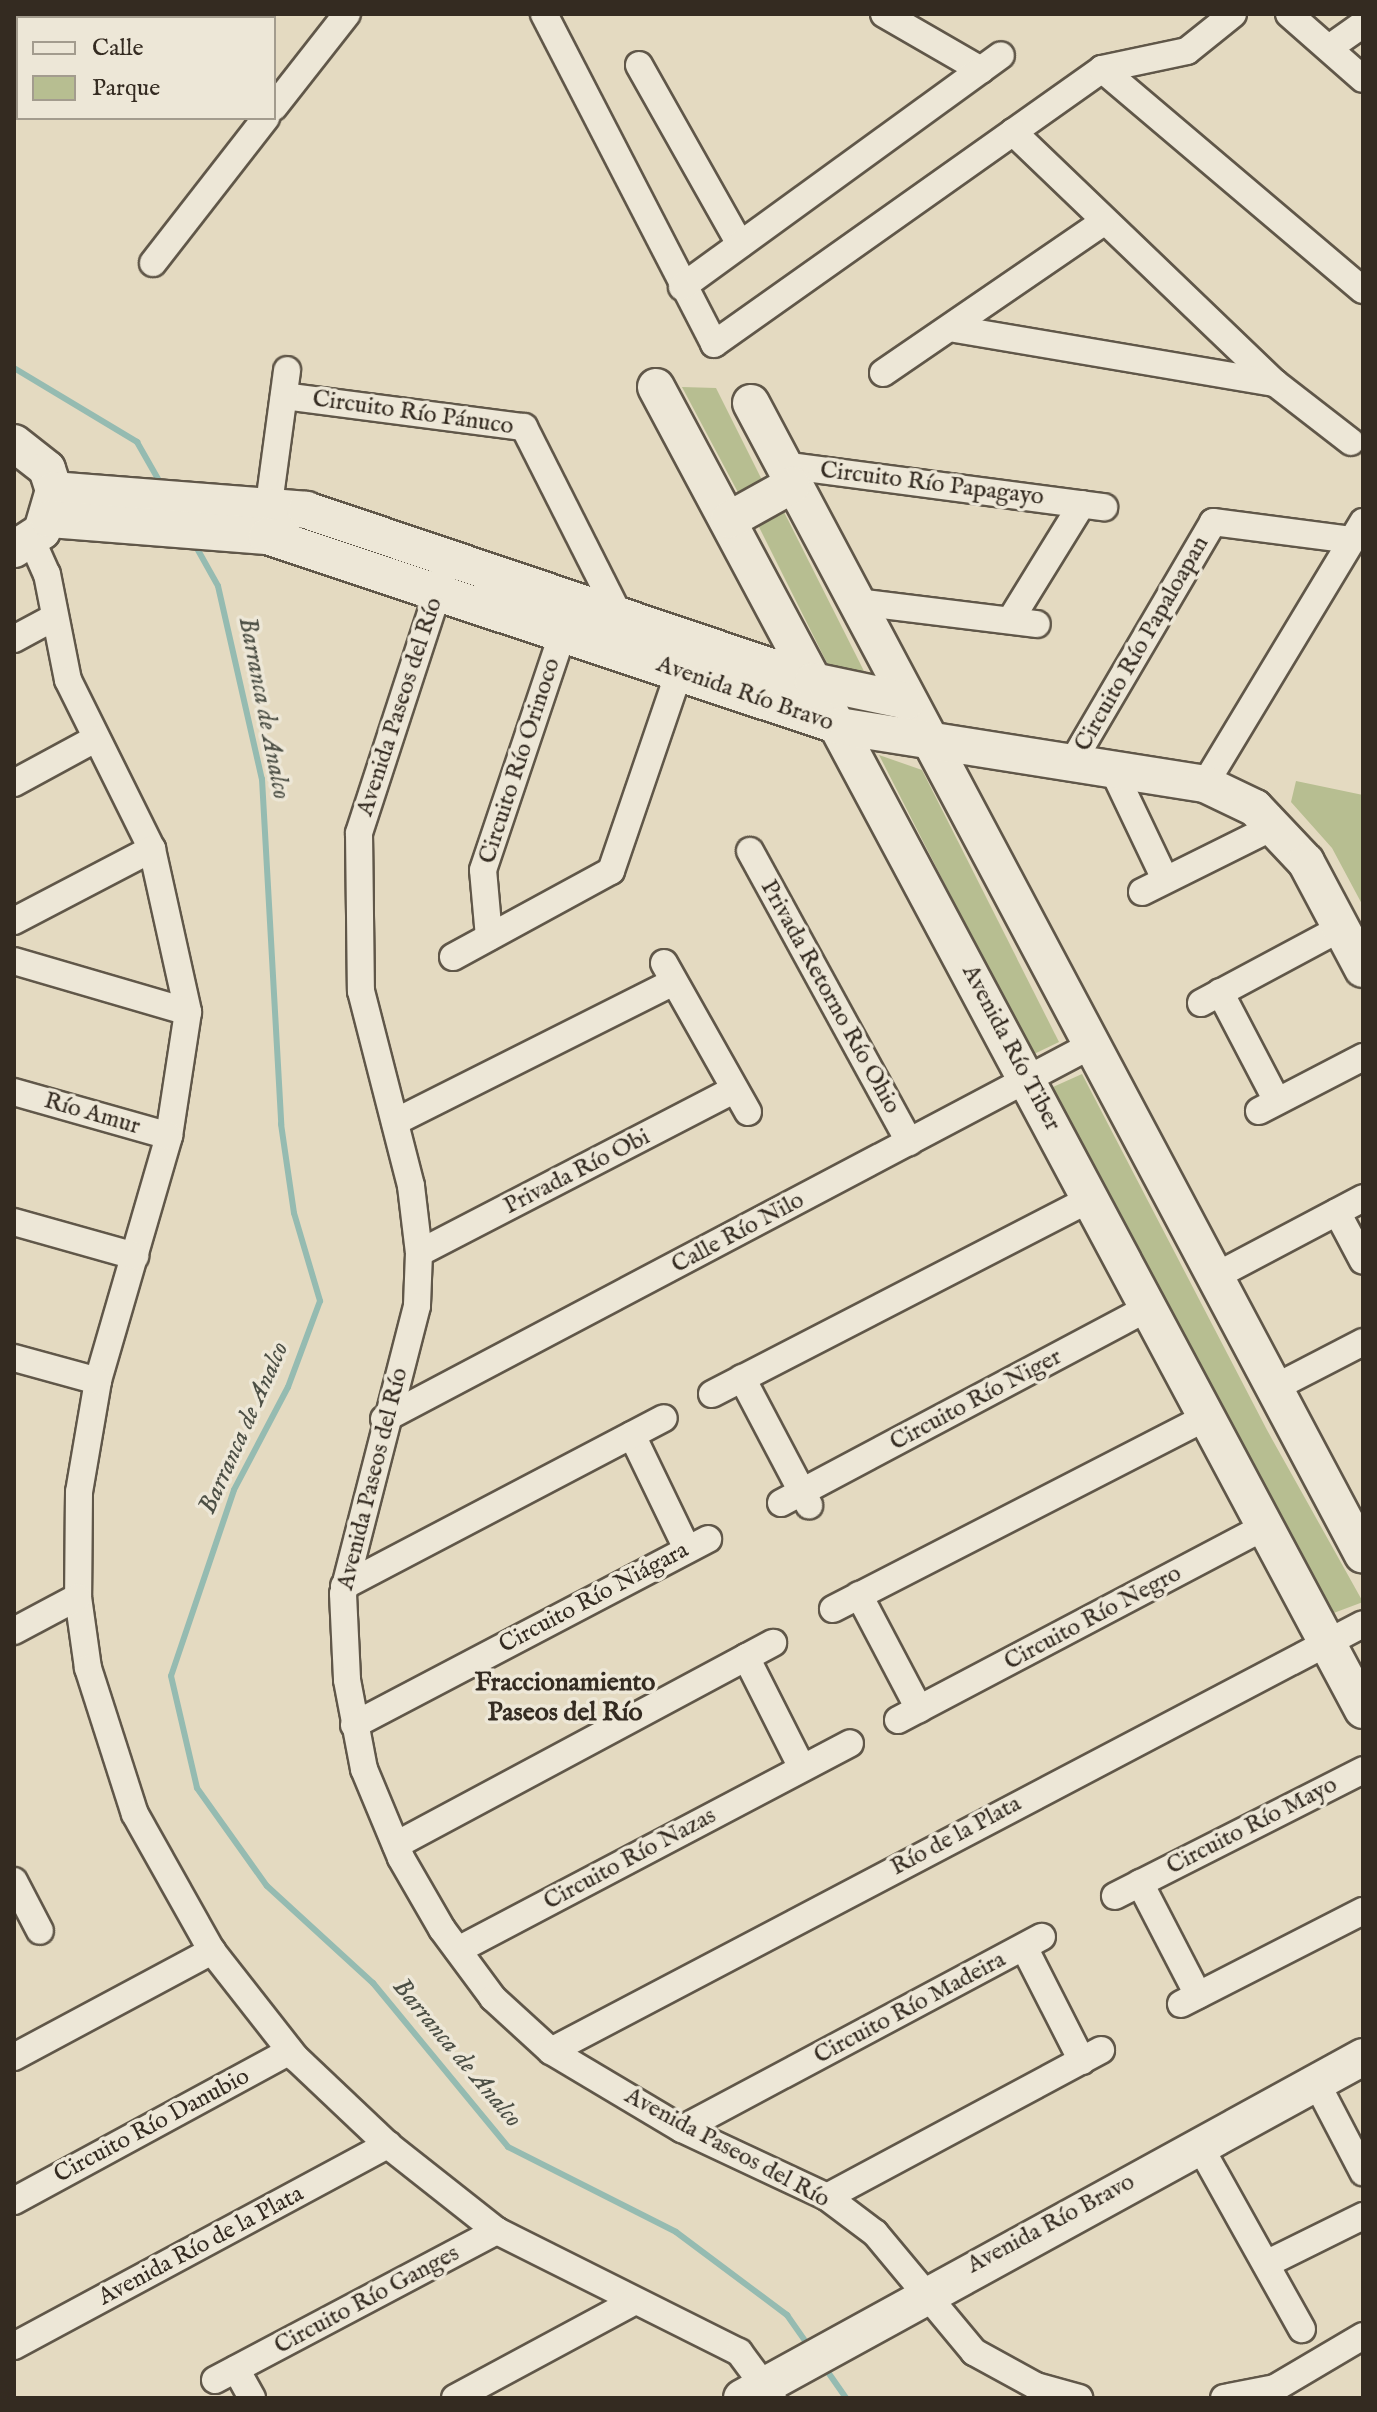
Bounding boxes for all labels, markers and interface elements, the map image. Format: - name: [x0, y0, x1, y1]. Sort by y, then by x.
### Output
- legend: [16, 16, 276, 120]
- text: Calle: [92, 33, 144, 64]
- text: Parque: [92, 73, 160, 104]
- street label: Circuito Río Pánuco: [311, 385, 515, 441]
- street label: Circuito Río Papagayo: [818, 456, 1046, 512]
- street label: Circuito Río Papaloapan: [1069, 531, 1215, 757]
- street label: Avenida Paseos del Río: [351, 594, 449, 820]
- water label: Barranca de Analco: [231, 614, 297, 802]
- street label: Avenida Río Bravo: [653, 650, 837, 738]
- street label: Circuito Río Orinoco: [473, 655, 567, 867]
- street label: Privada Retorno Río Ohio: [754, 875, 906, 1119]
- street label: Avenida Río Tiber: [955, 960, 1067, 1136]
- street label: Río Amur: [41, 1087, 143, 1141]
- street label: Privada Río Obi: [499, 1123, 655, 1221]
- street label: Calle Río Nilo: [667, 1186, 809, 1280]
- water label: Barranca de Analco: [192, 1337, 296, 1519]
- street label: Circuito Río Niger: [885, 1343, 1067, 1457]
- street label: Avenida Paseos del Río: [331, 1365, 415, 1593]
- street label: Circuito Río Niágara: [494, 1536, 694, 1660]
- street label: Circuito Río Negro: [1000, 1559, 1186, 1677]
- district label: Fraccionamiento Paseos del Río: [475, 1667, 655, 1728]
- street label: Circuito Río Mayo: [1162, 1771, 1342, 1881]
- street label: Río de la Plata: [886, 1790, 1026, 1882]
- street label: Circuito Río Nazas: [539, 1802, 721, 1916]
- street label: Circuito Río Madeira: [809, 1945, 1011, 2071]
- water label: Barranca de Analco: [386, 1972, 528, 2134]
- street label: Circuito Río Danubio: [49, 2062, 255, 2190]
- street label: Avenida Paseos del Río: [620, 2082, 834, 2214]
- street label: Avenida Río Bravo: [962, 2168, 1140, 2280]
- street label: Avenida Río de la Plata: [94, 2180, 308, 2312]
- street label: Circuito Río Ganges: [270, 2239, 464, 2361]

